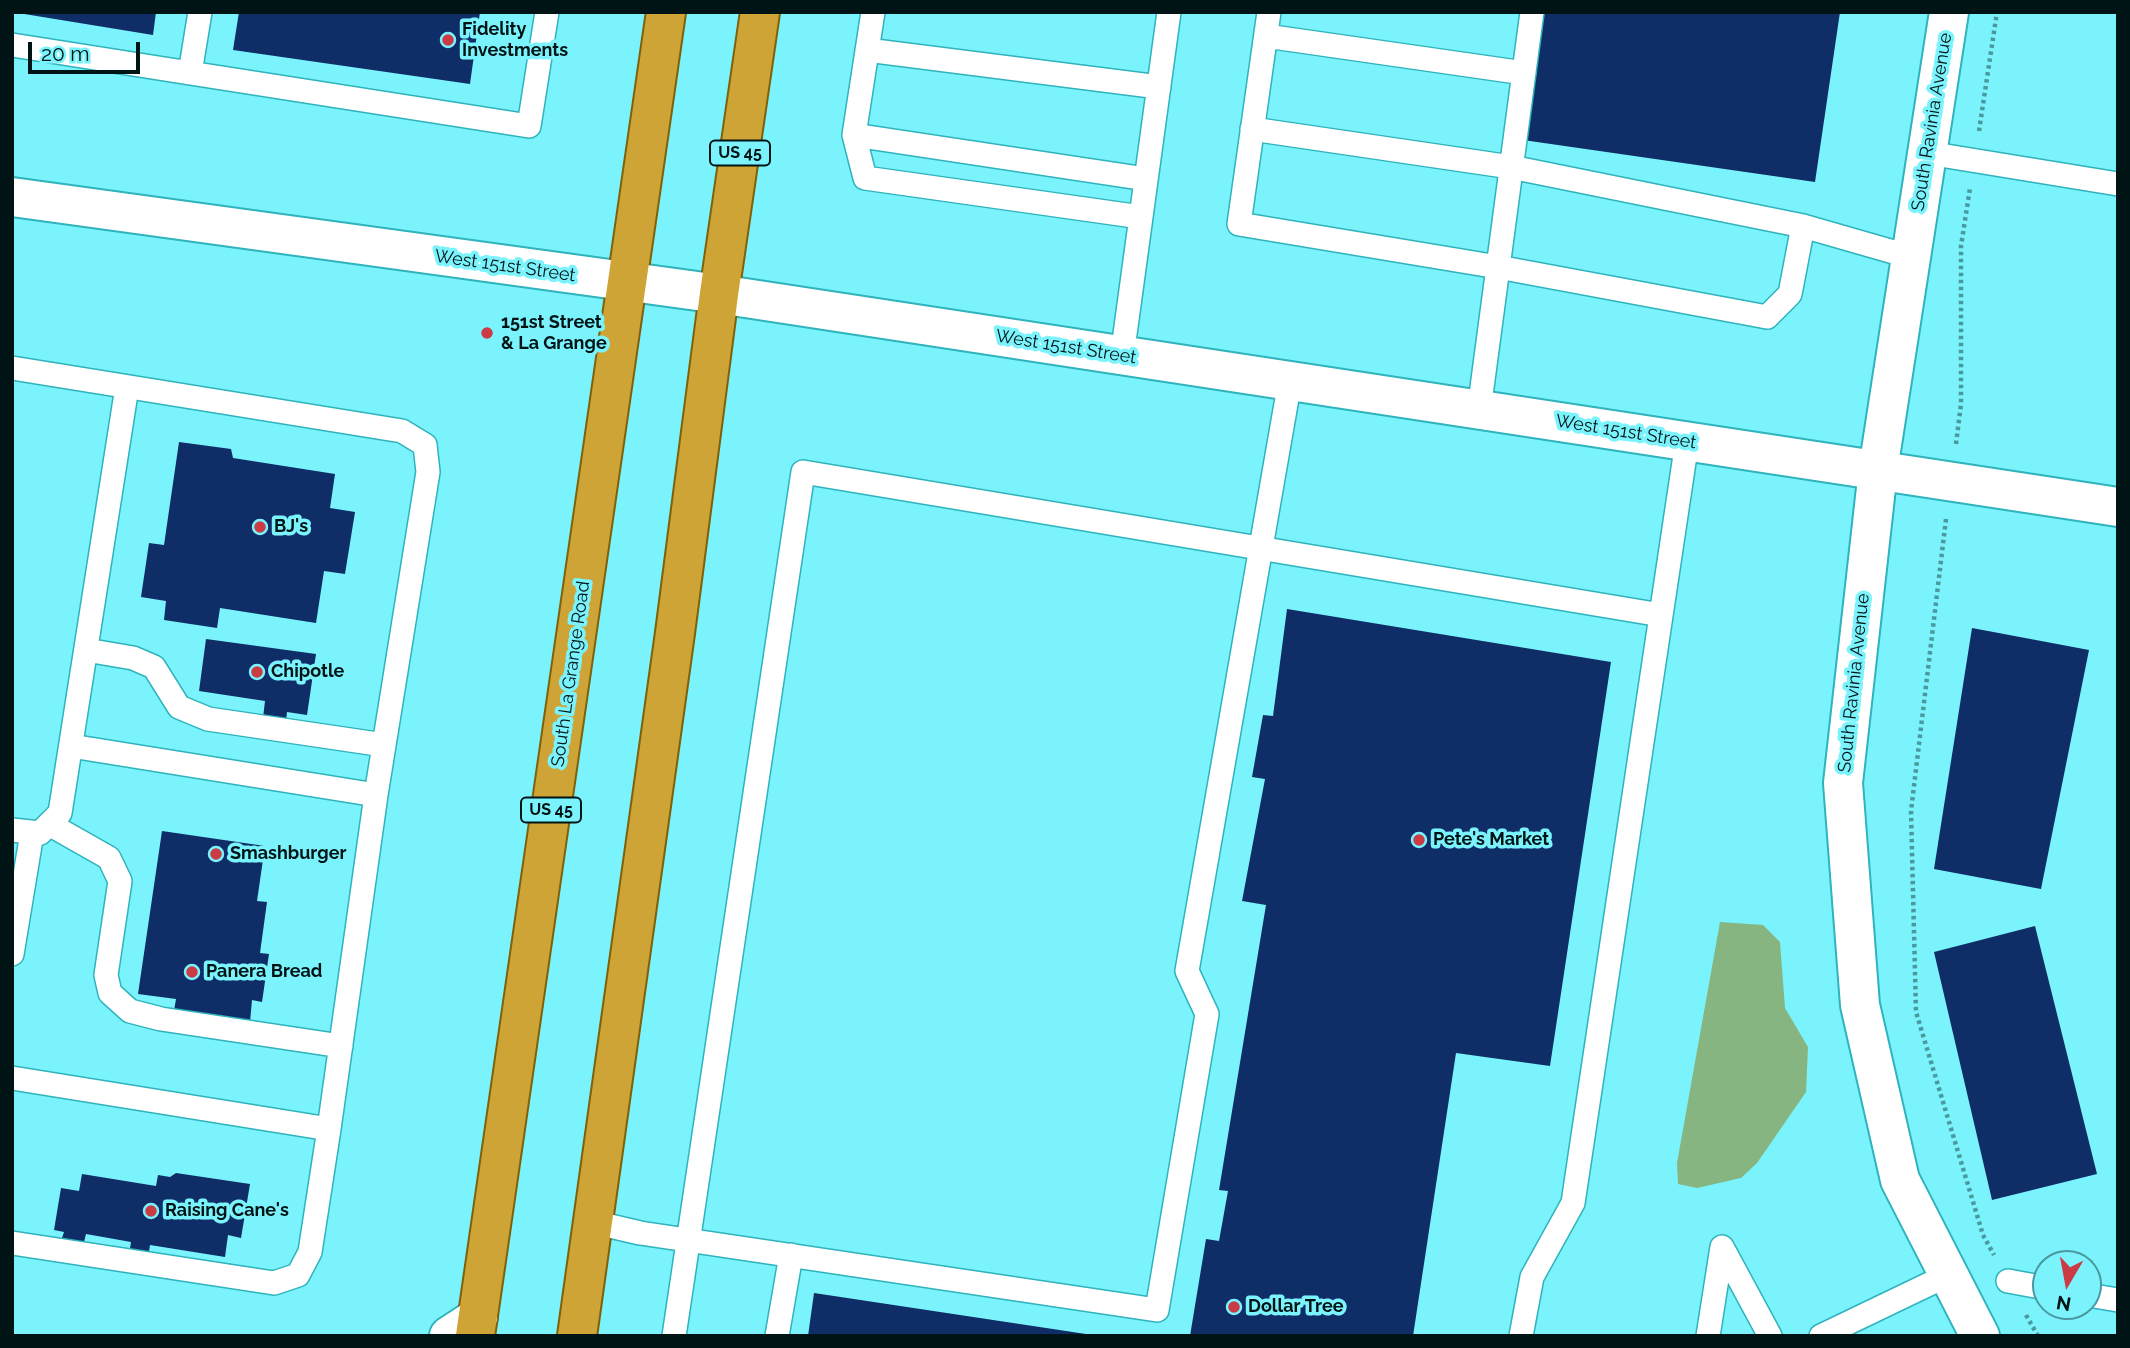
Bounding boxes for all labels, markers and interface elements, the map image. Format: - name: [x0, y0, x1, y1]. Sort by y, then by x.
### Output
- place label: Fidelity Investments: [462, 19, 568, 61]
- scale bar: [32, 28, 144, 72]
- street label: South Ravinia Avenue: [1907, 31, 1957, 213]
- marker: Fidelity Investments: [440, 32, 456, 48]
- text: 20 m: [41, 41, 89, 66]
- road number: US 45: [710, 140, 770, 166]
- street label: West 151st Street: [433, 245, 577, 287]
- place label: 151st Street & La Grange: [501, 312, 607, 354]
- marker: 151st Street & La Grange: [479, 325, 495, 341]
- street label: West 151st Street: [994, 325, 1138, 369]
- street label: West 151st Street: [1554, 410, 1698, 454]
- place label: BJ's: [274, 516, 308, 538]
- marker: BJ's: [252, 519, 268, 535]
- street label: South La Grange Road: [547, 580, 595, 768]
- street label: South Ravinia Avenue: [1834, 592, 1874, 774]
- place label: Chipotle: [271, 661, 344, 683]
- marker: Chipotle: [249, 664, 265, 680]
- road number: US 45: [521, 797, 581, 822]
- place label: Pete's Market: [1433, 829, 1549, 851]
- marker: Pete's Market: [1411, 832, 1427, 848]
- place label: Smashburger: [230, 843, 346, 865]
- marker: Smashburger: [208, 846, 224, 862]
- place label: Panera Bread: [206, 961, 322, 983]
- marker: Panera Bread: [184, 964, 200, 980]
- place label: Raising Cane's: [165, 1200, 289, 1222]
- marker: Raising Cane's: [143, 1203, 159, 1219]
- north arrow: [2032, 1250, 2102, 1320]
- text: N: [2055, 1292, 2073, 1316]
- place label: Dollar Tree: [1248, 1296, 1343, 1318]
- marker: Dollar Tree: [1226, 1299, 1242, 1315]

